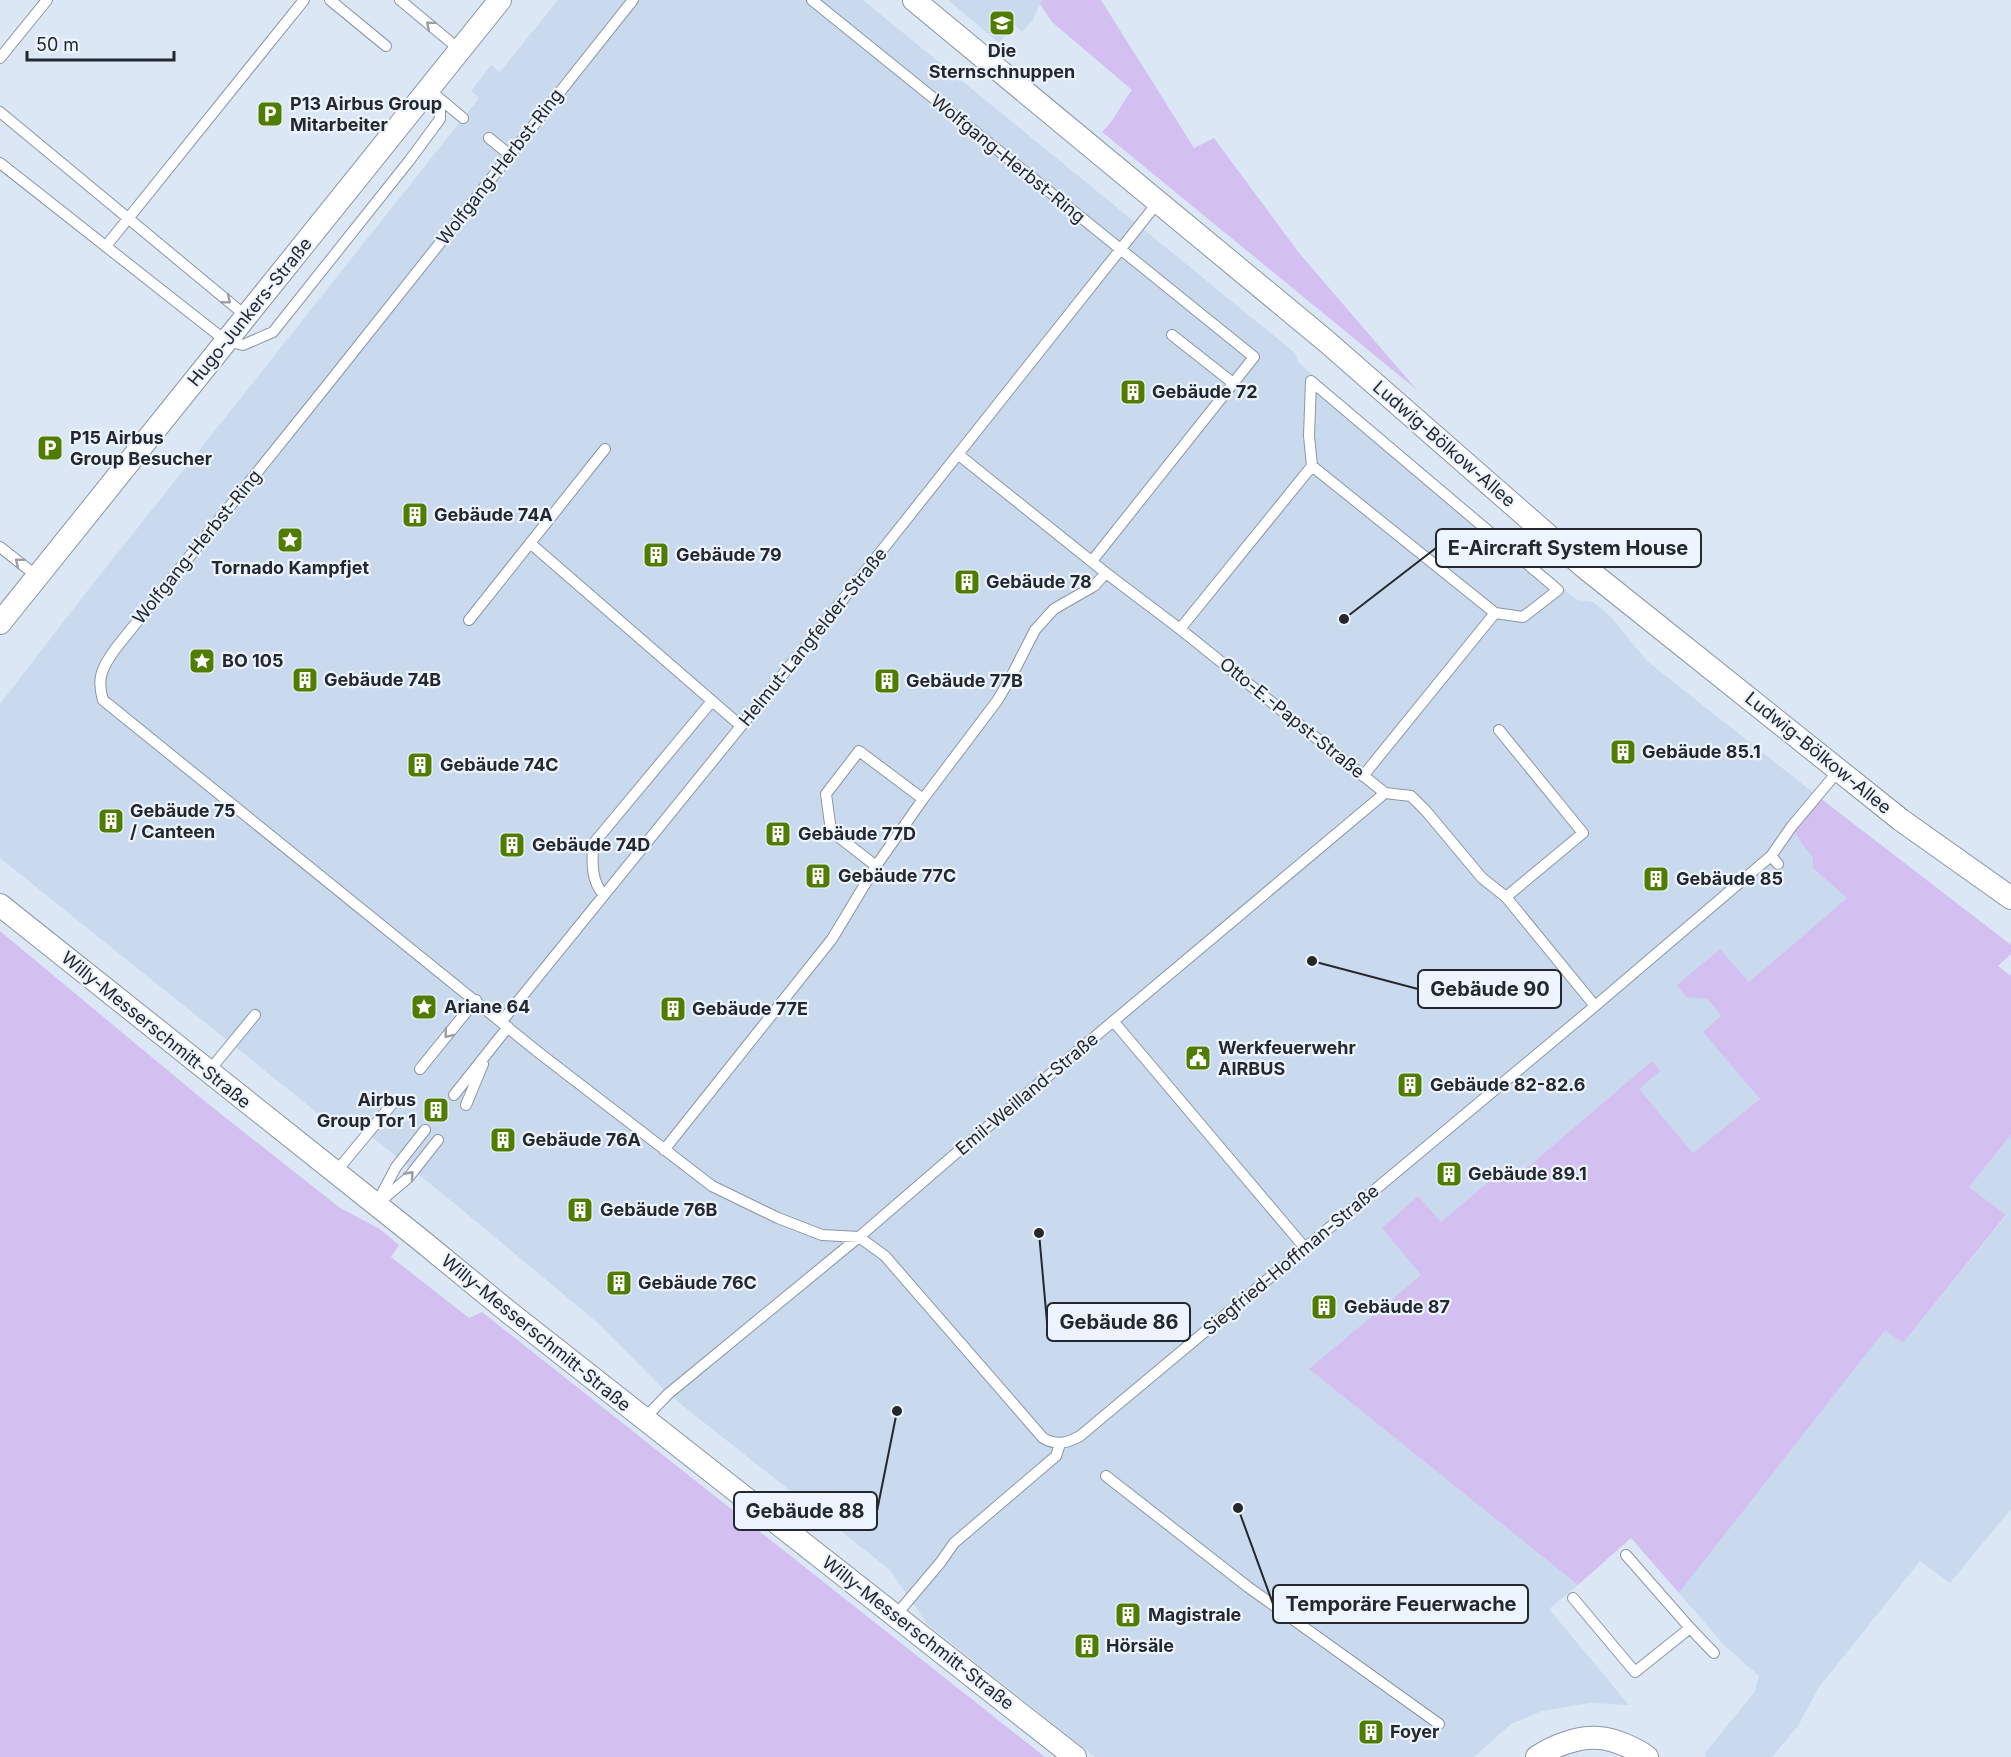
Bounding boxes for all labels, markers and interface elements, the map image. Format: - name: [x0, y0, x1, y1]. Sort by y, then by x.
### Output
- school or university icon: Die Sternschnuppen: [987, 8, 1017, 38]
- one-way arrow: [426, 21, 437, 32]
- scale bar: [27, 24, 174, 62]
- text: 50 m: [36, 34, 79, 55]
- place label: Die Sternschnuppen: [929, 40, 1075, 82]
- street label: Wolfgang-Herbst-Ring: [432, 85, 567, 249]
- street label: Wolfgang-Herbst-Ring: [927, 90, 1090, 227]
- place label: P13 Airbus Group Mitarbeiter: [290, 93, 442, 135]
- parking icon: P13 Airbus Group Mitarbeiter: [255, 99, 285, 129]
- street label: Hugo-Junkers-Straße: [183, 233, 316, 390]
- one-way arrow: [220, 293, 231, 304]
- street label: Ludwig-Bölkow-Allee: [1369, 376, 1520, 511]
- building icon: Gebäude 72: [1118, 377, 1148, 407]
- place label: Gebäude 72: [1152, 381, 1258, 402]
- place label: P15 Airbus Group Besucher: [70, 427, 212, 469]
- parking icon: P15 Airbus Group Besucher: [35, 433, 65, 463]
- street label: Wolfgang-Herbst-Ring: [128, 465, 265, 628]
- building icon: Gebäude 74A: [400, 500, 430, 530]
- place label: Gebäude 74A: [434, 504, 553, 525]
- place icon: Tornado Kampfjet: [275, 525, 305, 555]
- callout: E-Aircraft System House: [1436, 529, 1701, 567]
- text: E-Aircraft System House: [1448, 536, 1688, 560]
- building icon: Gebäude 79: [641, 540, 671, 570]
- street label: Helmut-Langfelder-Straße: [734, 543, 891, 730]
- place label: Gebäude 79: [676, 544, 782, 565]
- place label: Tornado Kampfjet: [211, 557, 369, 578]
- one-way arrow: [15, 558, 26, 569]
- building icon: Gebäude 78: [952, 567, 982, 597]
- place label: Gebäude 78: [986, 571, 1092, 592]
- place icon: BO 105: [187, 646, 217, 676]
- place label: BO 105: [222, 650, 283, 671]
- street label: Otto-E.-Papst-Straße: [1216, 653, 1369, 782]
- building icon: Gebäude 74B: [290, 665, 320, 695]
- building icon: Gebäude 77B: [872, 666, 902, 696]
- place label: Gebäude 74B: [324, 669, 441, 690]
- place label: Gebäude 77B: [906, 670, 1023, 691]
- street label: Ludwig-Bölkow-Allee: [1741, 687, 1896, 818]
- building icon: Gebäude 85.1: [1608, 737, 1638, 767]
- place label: Gebäude 85.1: [1642, 741, 1761, 762]
- building icon: Gebäude 74C: [405, 750, 435, 780]
- place label: Gebäude 74C: [440, 754, 559, 775]
- place label: Gebäude 75 / Canteen: [130, 800, 236, 842]
- building icon: Gebäude 75 / Canteen: [96, 806, 126, 836]
- building icon: Gebäude 77D: [763, 819, 793, 849]
- place label: Gebäude 77D: [798, 823, 916, 844]
- building icon: Gebäude 74D: [497, 830, 527, 860]
- place label: Gebäude 74D: [532, 834, 650, 855]
- building icon: Gebäude 77C: [803, 861, 833, 891]
- building icon: Gebäude 85: [1641, 864, 1671, 894]
- place label: Gebäude 77C: [838, 865, 956, 886]
- place label: Gebäude 85: [1676, 868, 1783, 889]
- street label: Willy-Messerschmitt-Straße: [57, 947, 255, 1112]
- callout: Gebäude 90: [1418, 970, 1561, 1008]
- text: Gebäude 90: [1430, 977, 1550, 1001]
- place icon: Ariane 64: [409, 992, 439, 1022]
- building icon: Gebäude 77E: [658, 994, 688, 1024]
- place label: Ariane 64: [444, 996, 530, 1017]
- place label: Gebäude 77E: [692, 998, 808, 1019]
- one-way arrow: [444, 1028, 455, 1039]
- street label: Emil-Weilland-Straße: [951, 1028, 1102, 1159]
- place label: Werkfeuerwehr AIRBUS: [1218, 1037, 1356, 1079]
- public building icon: Werkfeuerwehr AIRBUS: [1183, 1043, 1213, 1073]
- building icon: Gebäude 82-82.6: [1395, 1070, 1425, 1100]
- place label: Gebäude 82-82.6: [1430, 1074, 1585, 1095]
- place label: Airbus Group Tor 1: [317, 1089, 416, 1131]
- building icon: Airbus Group Tor 1: [421, 1095, 451, 1125]
- building icon: Gebäude 76A: [488, 1125, 518, 1155]
- place label: Gebäude 76A: [522, 1129, 641, 1150]
- building icon: Gebäude 89.1: [1434, 1159, 1464, 1189]
- place label: Gebäude 89.1: [1468, 1163, 1587, 1184]
- one-way arrow: [402, 1171, 413, 1182]
- street label: Siegfried-Hoffman-Straße: [1199, 1180, 1383, 1339]
- building icon: Gebäude 76B: [565, 1195, 595, 1225]
- place label: Gebäude 76B: [600, 1199, 718, 1220]
- street label: Willy-Messerschmitt-Straße: [437, 1250, 635, 1415]
- building icon: Gebäude 76C: [604, 1268, 634, 1298]
- place label: Gebäude 76C: [638, 1272, 757, 1293]
- building icon: Gebäude 87: [1309, 1292, 1339, 1322]
- place label: Gebäude 87: [1344, 1296, 1450, 1317]
- callout: Gebäude 86: [1047, 1303, 1190, 1341]
- text: Gebäude 86: [1059, 1310, 1179, 1334]
- callout: Gebäude 88: [734, 1492, 877, 1530]
- text: Gebäude 88: [745, 1499, 865, 1523]
- street label: Willy-Messerschmitt-Straße: [818, 1551, 1018, 1714]
- callout: Temporäre Feuerwache: [1273, 1585, 1528, 1623]
- text: Temporäre Feuerwache: [1285, 1592, 1517, 1616]
- building icon: Magistrale: [1113, 1600, 1143, 1630]
- place label: Magistrale: [1148, 1604, 1242, 1625]
- building icon: Hörsäle: [1072, 1631, 1102, 1661]
- place label: Hörsäle: [1106, 1635, 1174, 1656]
- building icon: Foyer: [1356, 1717, 1386, 1747]
- place label: Foyer: [1390, 1721, 1439, 1742]

